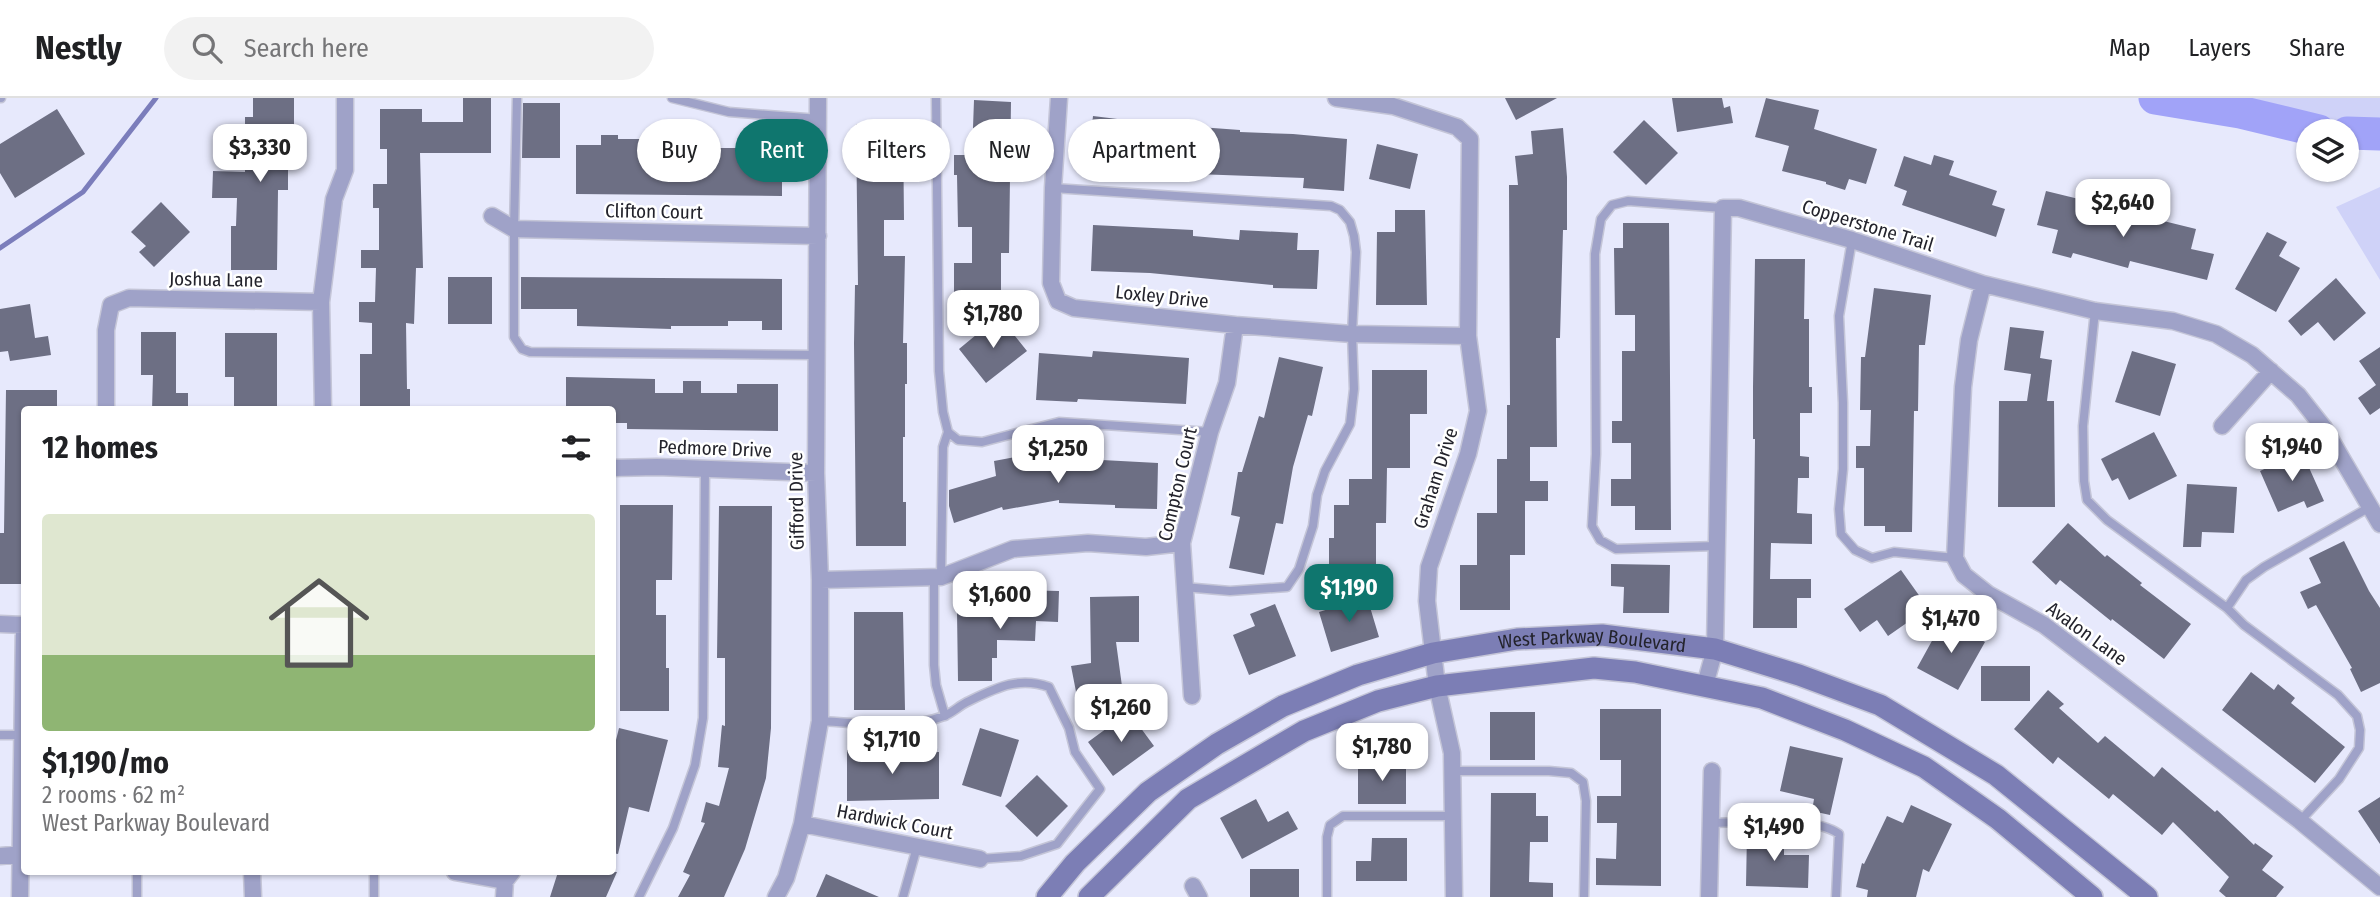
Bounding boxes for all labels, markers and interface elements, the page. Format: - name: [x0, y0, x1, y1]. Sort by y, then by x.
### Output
- search box: [164, 17, 654, 80]
- text: Nestly: [35, 28, 122, 68]
- icon: search: [188, 29, 226, 67]
- text: Search here: [244, 33, 369, 64]
- text: Map: [2109, 34, 2151, 62]
- text: Layers: [2189, 34, 2251, 62]
- text: Share: [2289, 34, 2345, 62]
- chip: Buy: [637, 119, 721, 182]
- chip: Rent: [735, 119, 828, 182]
- chip: Filters: [842, 119, 950, 182]
- chip: New: [964, 119, 1054, 182]
- chip: Apartment: [1068, 119, 1220, 182]
- map controls: [2296, 119, 2359, 182]
- button: layers: [2296, 119, 2359, 182]
- pin: $3,330: [203, 125, 317, 184]
- text: $3,330: [229, 133, 291, 161]
- pin: $2,640: [2066, 180, 2180, 239]
- text: $2,640: [2091, 188, 2155, 216]
- street label: Copperstone Trail: [1799, 195, 1936, 256]
- street label: Clifton Court: [605, 199, 704, 224]
- street label: Joshua Lane: [169, 267, 263, 292]
- street label: Loxley Drive: [1114, 280, 1210, 313]
- pin: $1,780: [936, 290, 1050, 350]
- text: $1,780: [963, 299, 1023, 327]
- street label: Compton Court: [1153, 424, 1202, 543]
- pin: $1,940: [2235, 424, 2349, 483]
- street label: Graham Drive: [1408, 425, 1463, 532]
- pin: $1,250: [1001, 426, 1115, 485]
- icon: filters: [557, 429, 595, 467]
- text: 12 homes: [42, 430, 158, 466]
- text: $1,940: [2261, 432, 2323, 460]
- text: $1,250: [1028, 434, 1088, 462]
- street label: Pedmore Drive: [658, 435, 772, 462]
- street label: Gifford Drive: [784, 452, 809, 550]
- icon: home: [256, 560, 382, 686]
- pin: $1,190: [1292, 564, 1406, 624]
- pin: $1,600: [943, 572, 1057, 631]
- text: $1,190: [1320, 573, 1378, 601]
- text: $1,600: [969, 580, 1031, 608]
- pin: $1,470: [1894, 596, 2008, 655]
- street label: Avalon Lane: [2042, 597, 2131, 670]
- text: $1,470: [1922, 604, 1980, 632]
- street label: West Parkway Boulevard: [1497, 624, 1687, 657]
- pin: $1,260: [1064, 684, 1178, 744]
- text: $1,260: [1091, 693, 1151, 721]
- pin: $1,710: [835, 716, 949, 776]
- pin: $1,780: [1325, 724, 1439, 783]
- text: $1,710: [863, 725, 921, 753]
- text: $1,780: [1352, 732, 1412, 760]
- text: $1,190/mo: [42, 745, 169, 781]
- text: 2 rooms · 62 m²: [42, 781, 185, 809]
- street label: Hardwick Court: [835, 799, 956, 844]
- pin: $1,490: [1717, 804, 1831, 863]
- text: West Parkway Boulevard: [42, 809, 270, 837]
- text: $1,490: [1744, 812, 1804, 840]

